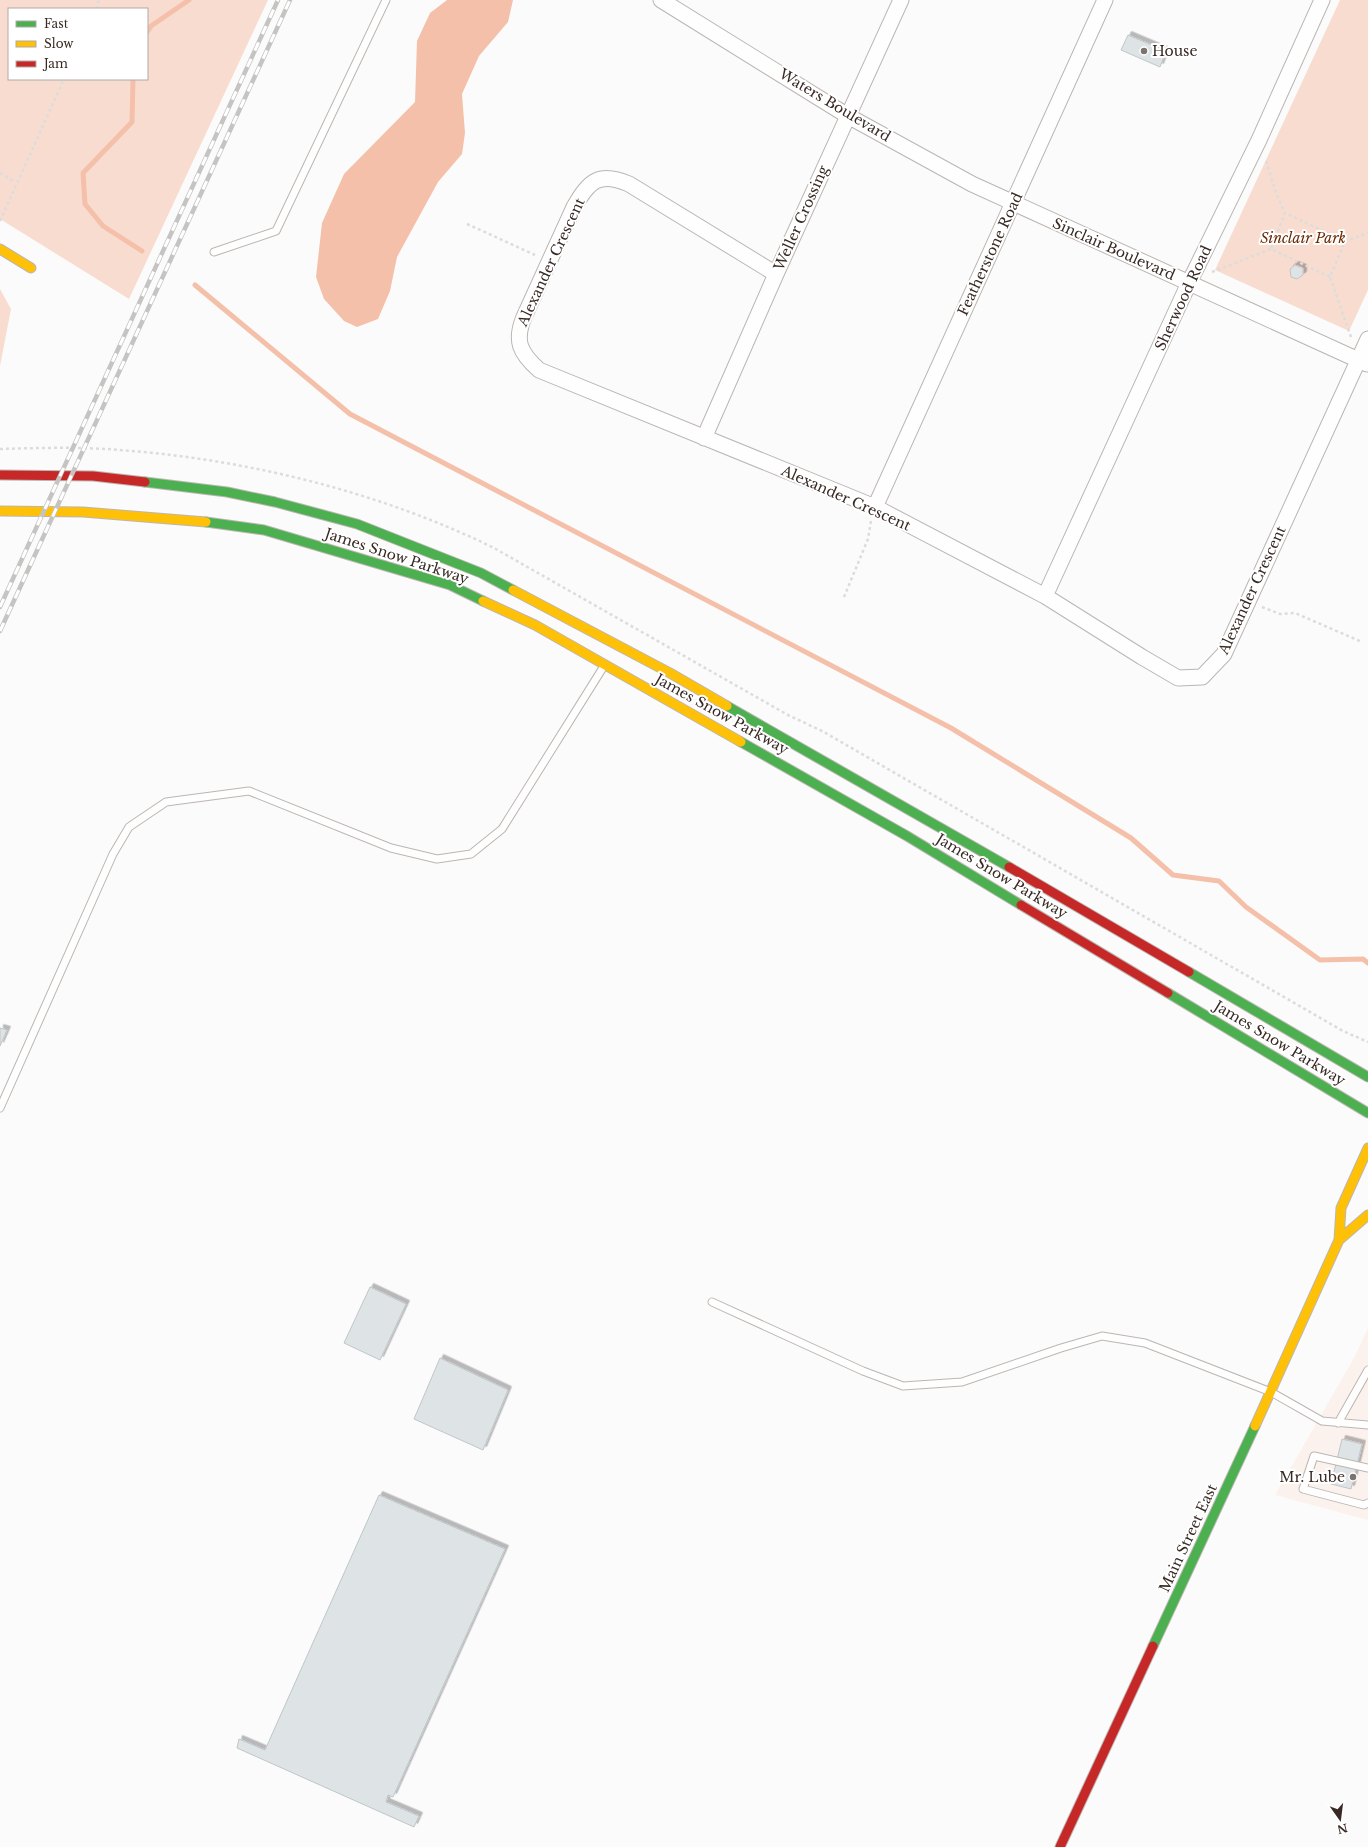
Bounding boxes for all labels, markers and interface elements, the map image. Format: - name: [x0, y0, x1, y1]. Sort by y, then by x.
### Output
- legend: [8, 8, 148, 80]
- text: Fast: [44, 16, 69, 31]
- text: Slow: [44, 36, 74, 51]
- place label: House: [1152, 42, 1198, 60]
- marker: House: [1139, 46, 1149, 56]
- text: Jam: [42, 56, 68, 71]
- street label: Waters Boulevard: [775, 64, 895, 146]
- street label: Weller Crossing: [769, 162, 833, 274]
- street label: Featherstone Road: [954, 189, 1027, 319]
- street label: Alexander Crescent: [513, 194, 589, 330]
- street label: Sinclair Boulevard: [1050, 214, 1179, 284]
- park label: Sinclair Park: [1260, 229, 1346, 247]
- street label: Sherwood Road: [1151, 242, 1215, 354]
- street label: Alexander Crescent: [778, 461, 914, 535]
- street label: Alexander Crescent: [1214, 522, 1290, 658]
- street label: James Snow Parkway: [321, 524, 471, 588]
- street label: James Snow Parkway: [650, 669, 792, 758]
- street label: James Snow Parkway: [931, 829, 1071, 922]
- street label: James Snow Parkway: [1209, 996, 1349, 1089]
- place label: Mr. Lube: [1279, 1468, 1345, 1486]
- marker: Mr. Lube: [1348, 1472, 1358, 1482]
- street label: Main Street East: [1155, 1480, 1221, 1595]
- north arrow: [1320, 1799, 1360, 1839]
- text: N: [1335, 1821, 1349, 1837]

